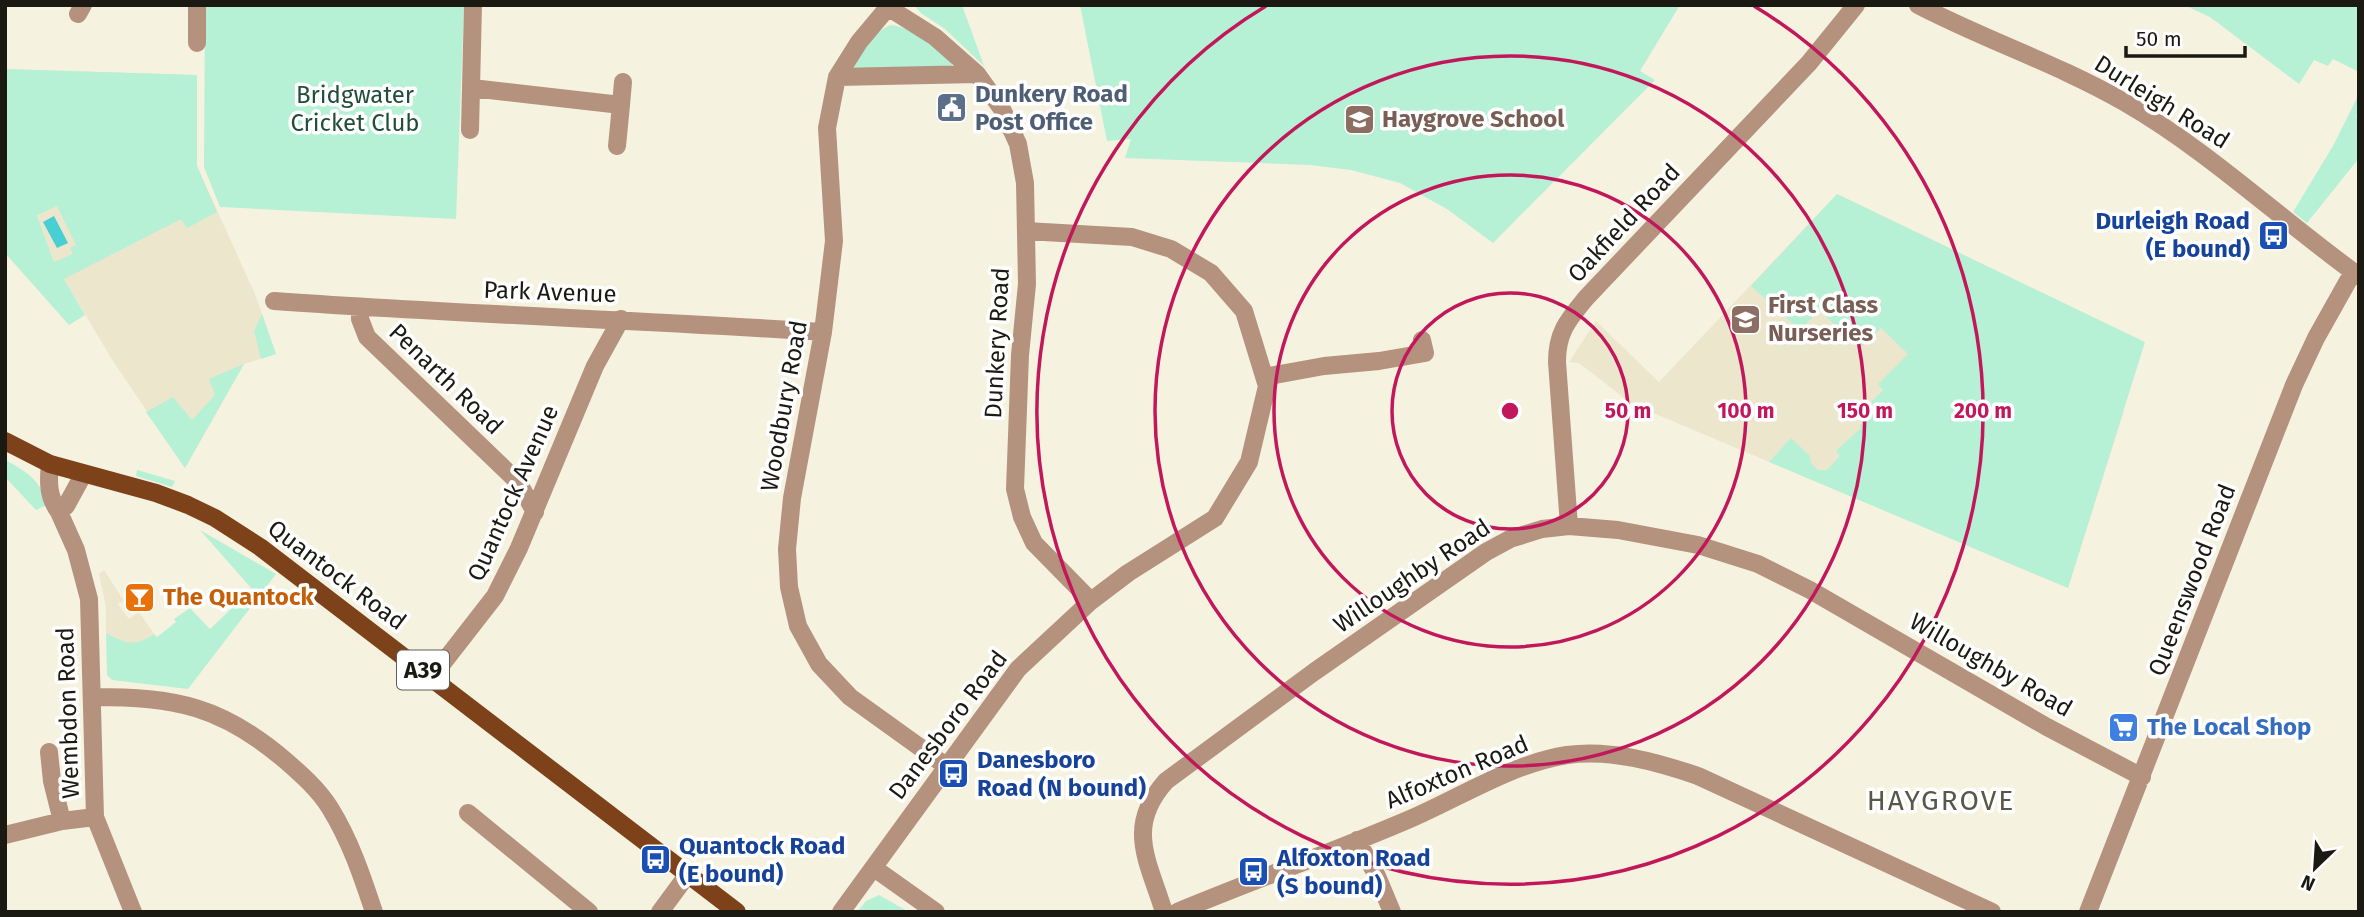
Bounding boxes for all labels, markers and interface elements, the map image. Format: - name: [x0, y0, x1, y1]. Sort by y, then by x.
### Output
- scale bar: [2126, 14, 2245, 58]
- text: 50 m: [2136, 26, 2182, 52]
- street label: Durleigh Road: [2089, 49, 2235, 155]
- place label: Dunkery Road Post Office: [975, 80, 1128, 136]
- park label: Bridgwater Cricket Club: [290, 81, 420, 137]
- public building icon: Dunkery Road Post Office: [935, 91, 969, 125]
- school or university icon: Haygrove School: [1342, 102, 1376, 136]
- place label: Haygrove School: [1382, 105, 1565, 133]
- street label: Oakfield Road: [1562, 158, 1686, 288]
- place label: Durleigh Road (E bound): [2095, 207, 2250, 263]
- bus stop icon: Durleigh Road (E bound): [2256, 218, 2290, 252]
- street label: Dunkery Road: [979, 267, 1015, 419]
- street label: Park Avenue: [483, 276, 617, 308]
- place label: First Class Nurseries: [1768, 291, 1879, 347]
- school or university icon: First Class Nurseries: [1728, 302, 1762, 336]
- street label: Penarth Road: [383, 318, 509, 440]
- street label: Woodbury Road: [755, 318, 813, 494]
- text: 50 m: [1605, 398, 1651, 424]
- text: 100 m: [1717, 398, 1775, 424]
- text: 150 m: [1837, 398, 1893, 424]
- text: 200 m: [1954, 398, 2012, 424]
- centre of rings: [1498, 399, 1522, 423]
- street label: Quantock Avenue: [462, 401, 564, 585]
- street label: Queenswood Road: [2143, 480, 2241, 680]
- street label: Willoughby Road: [1328, 513, 1496, 639]
- street label: Quantock Road: [262, 514, 412, 636]
- bar icon: The Quantock: [123, 580, 157, 614]
- place label: The Quantock: [163, 583, 314, 611]
- street label: Willoughby Road: [1905, 607, 2077, 723]
- street label: Wembdon Road: [51, 627, 85, 799]
- street label: Danesboro Road: [883, 645, 1013, 805]
- road number: A39: [397, 650, 449, 690]
- supermarket icon: The Local Shop: [2107, 710, 2141, 744]
- place label: The Local Shop: [2147, 713, 2311, 741]
- street label: Alfoxton Road: [1382, 729, 1532, 815]
- place label: Danesboro Road (N bound): [977, 746, 1146, 802]
- bus stop icon: Danesboro Road (N bound): [937, 757, 971, 791]
- district label: HAYGROVE: [1867, 784, 2015, 817]
- place label: Quantock Road (E bound): [679, 832, 845, 888]
- north arrow: [2280, 833, 2350, 903]
- bus stop icon: Quantock Road (E bound): [639, 843, 673, 877]
- place label: Alfoxton Road (S bound): [1276, 844, 1431, 900]
- bus stop icon: Alfoxton Road (S bound): [1237, 855, 1271, 889]
- text: N: [2297, 870, 2319, 896]

